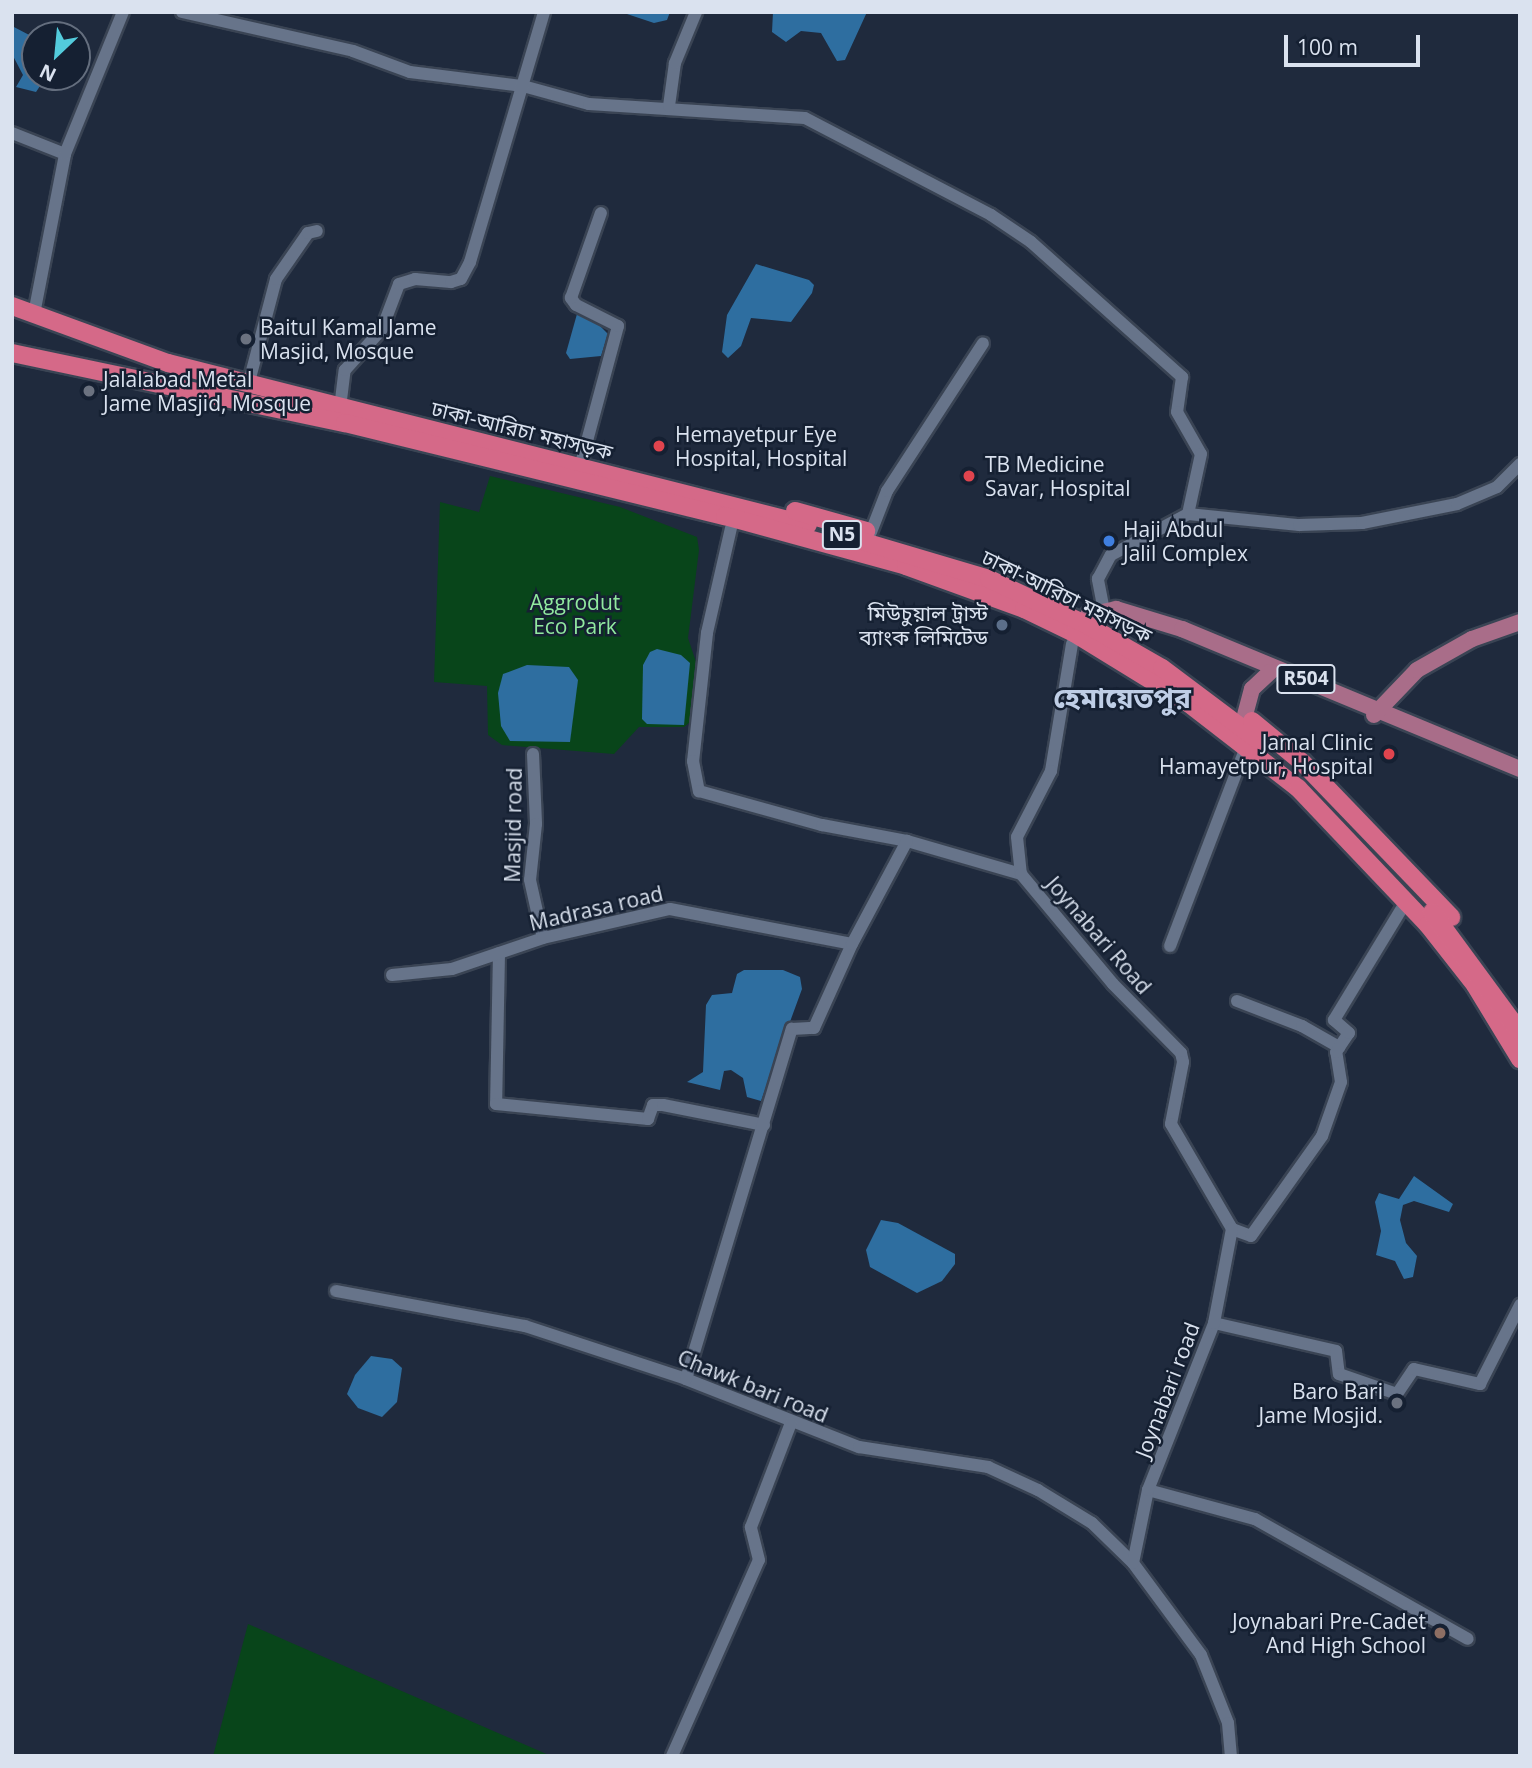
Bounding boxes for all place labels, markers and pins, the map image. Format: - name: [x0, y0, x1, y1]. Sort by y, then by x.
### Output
- place label: Baitul Kamal Jame Masjid, Mosque: [260, 314, 437, 364]
- marker: Baitul Kamal Jame Masjid, Mosque: [238, 331, 254, 347]
- place label: Jalalabad Metal Jame Masjid, Mosque: [103, 366, 311, 416]
- marker: Jalalabad Metal Jame Masjid, Mosque: [81, 383, 97, 399]
- place label: Hemayetpur Eye Hospital, Hospital: [675, 421, 847, 471]
- marker: Hemayetpur Eye Hospital, Hospital: [649, 436, 669, 456]
- place label: TB Medicine Savar, Hospital: [985, 451, 1131, 501]
- marker: TB Medicine Savar, Hospital: [959, 466, 979, 486]
- place label: Haji Abdul Jalil Complex: [1123, 516, 1248, 566]
- marker: Haji Abdul Jalil Complex: [1101, 533, 1117, 549]
- place label: মিউচুয়াল ট্রাস্ট ব্যাংক লিমিটেড: [859, 600, 988, 650]
- marker: মিউচুয়াল ট্রাস্ট ব্যাংক লিমিটেড: [994, 617, 1010, 633]
- place label: Jamal Clinic Hamayetpur, Hospital: [1159, 729, 1373, 779]
- marker: Jamal Clinic Hamayetpur, Hospital: [1379, 744, 1399, 764]
- place label: Baro Bari Jame Mosjid.: [1259, 1378, 1383, 1428]
- marker: Baro Bari Jame Mosjid.: [1389, 1395, 1405, 1411]
- place label: Joynabari Pre-Cadet And High School: [1232, 1608, 1426, 1658]
- marker: Joynabari Pre-Cadet And High School: [1432, 1625, 1448, 1641]

